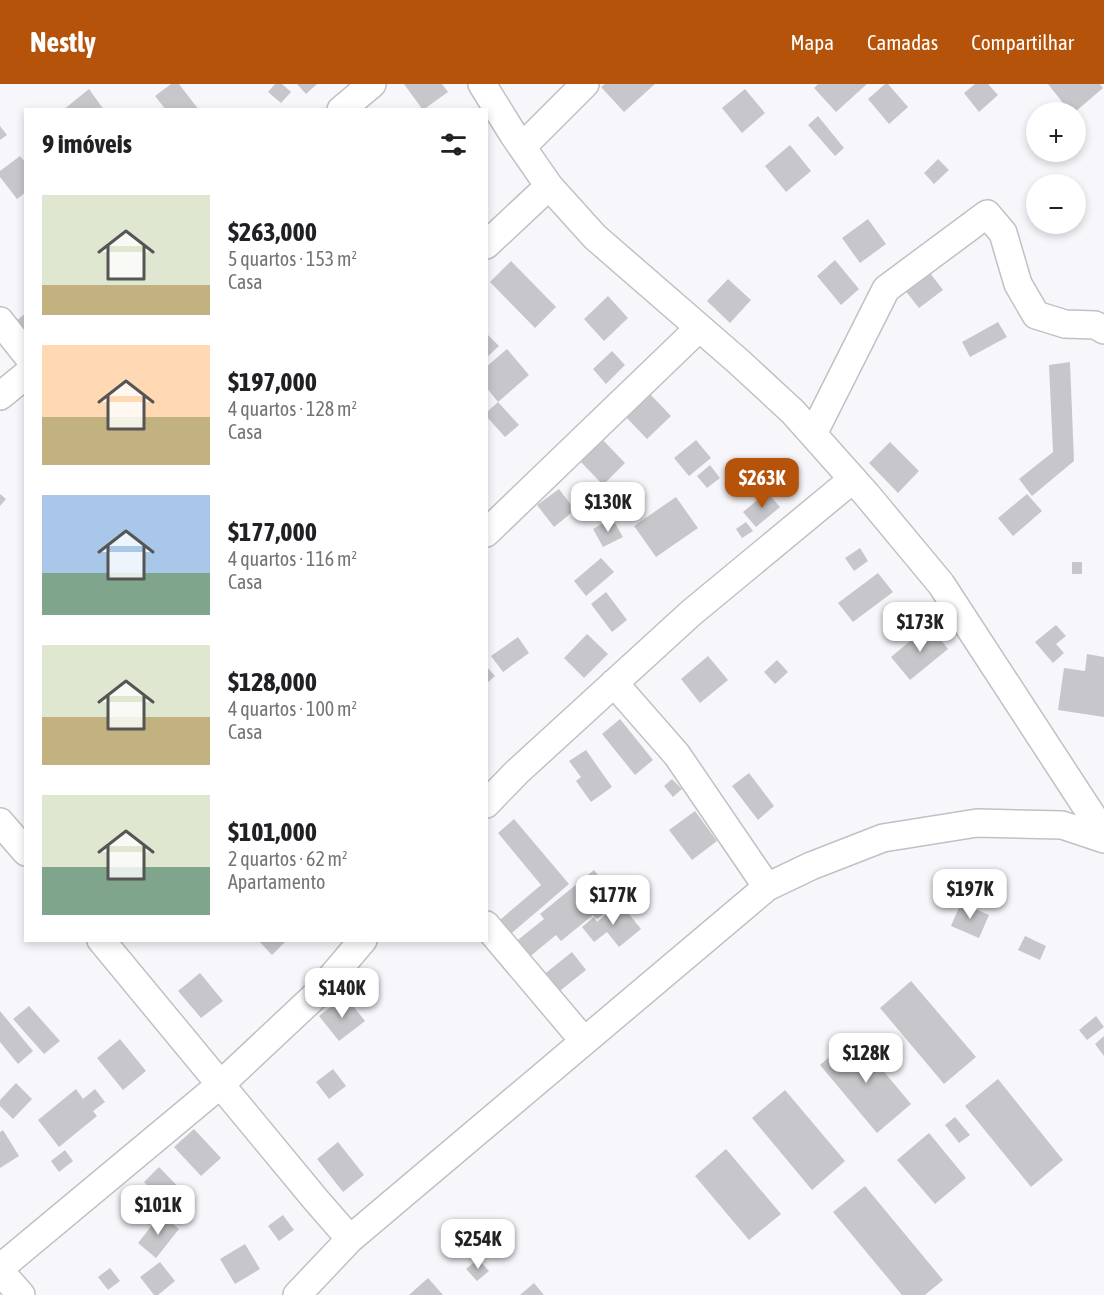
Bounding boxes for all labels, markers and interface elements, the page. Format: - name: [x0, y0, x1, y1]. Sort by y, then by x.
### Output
- text: Nestly: [30, 26, 96, 58]
- text: Mapa: [790, 30, 834, 54]
- text: Camadas: [867, 30, 938, 54]
- text: Compartilhar: [971, 30, 1074, 54]
- map controls: [1026, 102, 1086, 234]
- button: +: [1026, 102, 1086, 162]
- icon: filters: [437, 128, 470, 161]
- text: 9 imóveis: [42, 129, 132, 159]
- button: −: [1026, 174, 1086, 234]
- text: $263,000: [228, 217, 317, 247]
- icon: home: [90, 219, 162, 291]
- text: 5 quartos · 153 m²: [228, 247, 357, 270]
- text: Casa: [228, 270, 263, 293]
- text: $197,000: [228, 367, 317, 397]
- icon: home: [90, 369, 162, 441]
- text: 4 quartos · 128 m²: [228, 397, 357, 420]
- text: Casa: [228, 420, 263, 443]
- pin: $263K: [720, 458, 804, 509]
- text: $263K: [739, 466, 785, 489]
- pin: $130K: [566, 482, 650, 533]
- text: $130K: [585, 490, 631, 513]
- text: $177,000: [228, 517, 317, 547]
- icon: home: [90, 519, 162, 591]
- text: 4 quartos · 116 m²: [228, 547, 357, 570]
- text: Casa: [228, 570, 263, 593]
- pin: $173K: [878, 602, 962, 653]
- text: $173K: [897, 610, 943, 633]
- text: $128,000: [228, 667, 317, 697]
- icon: home: [90, 669, 162, 741]
- text: 4 quartos · 100 m²: [228, 697, 357, 720]
- text: Casa: [228, 720, 263, 743]
- text: $101,000: [228, 817, 317, 847]
- icon: home: [90, 819, 162, 891]
- text: 2 quartos · 62 m²: [228, 847, 348, 870]
- pin: $197K: [928, 869, 1012, 920]
- text: Apartamento: [228, 870, 325, 893]
- pin: $177K: [571, 875, 655, 926]
- text: $197K: [947, 877, 993, 900]
- text: $177K: [590, 883, 636, 906]
- pin: $140K: [300, 968, 384, 1019]
- text: $140K: [319, 976, 365, 999]
- pin: $128K: [824, 1033, 908, 1084]
- text: $128K: [843, 1041, 889, 1064]
- pin: $101K: [116, 1185, 200, 1236]
- text: $101K: [135, 1193, 181, 1216]
- pin: $254K: [436, 1219, 520, 1270]
- text: $254K: [455, 1227, 501, 1250]

